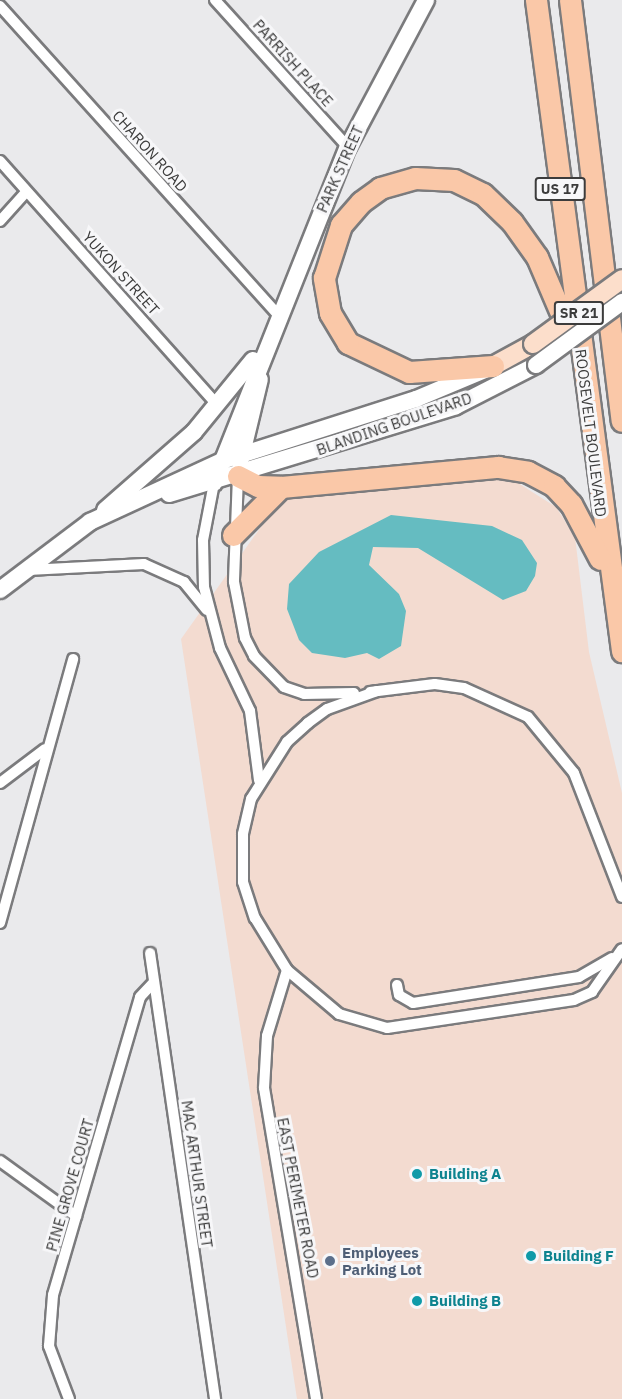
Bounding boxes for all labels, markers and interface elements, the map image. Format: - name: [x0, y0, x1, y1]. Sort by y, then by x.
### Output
- street label: PARRISH PLACE: [249, 16, 337, 110]
- street label: CHARON ROAD: [109, 107, 191, 195]
- street label: PARK STREET: [313, 123, 367, 215]
- road number: US 17: [534, 178, 586, 200]
- street label: YUKON STREET: [79, 228, 163, 318]
- road number: SR 21: [554, 302, 604, 324]
- street label: ROOSEVELT BOULEVARD: [572, 348, 610, 518]
- street label: BLANDING BOULEVARD: [314, 389, 474, 459]
- street label: MAC ARTHUR STREET: [178, 1099, 216, 1249]
- street label: PINE GROVE COURT: [42, 1116, 98, 1254]
- street label: EAST PERIMETER ROAD: [274, 1116, 322, 1280]
- place label: Building A: [429, 1165, 501, 1183]
- marker: Building A: [410, 1167, 424, 1181]
- place label: Employees Parking Lot: [342, 1243, 422, 1278]
- place label: Building F: [543, 1247, 614, 1265]
- marker: Building F: [524, 1249, 538, 1263]
- marker: Employees Parking Lot: [323, 1254, 337, 1268]
- place label: Building B: [429, 1292, 501, 1310]
- marker: Building B: [410, 1294, 424, 1308]

